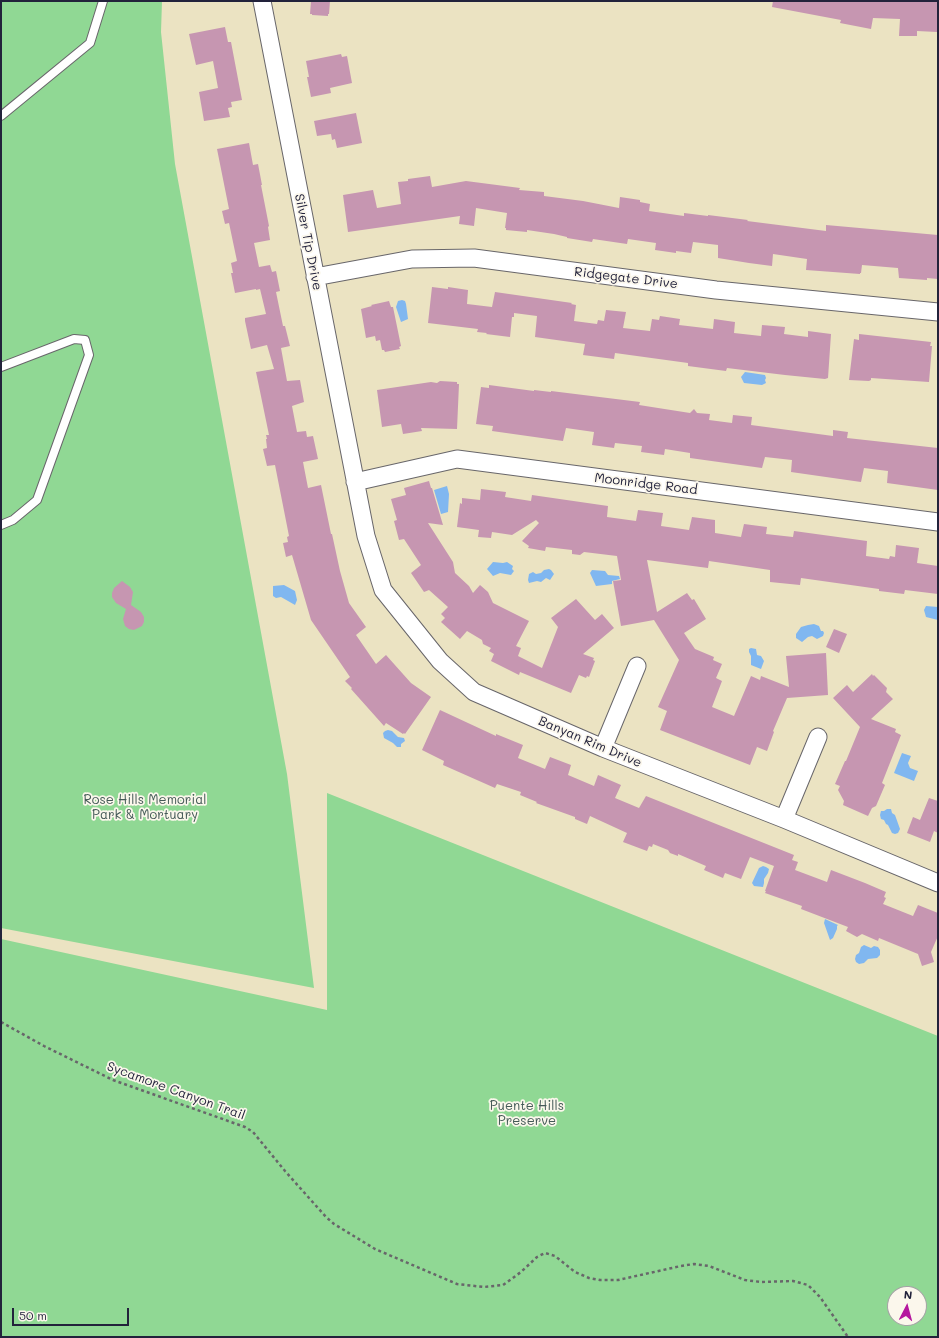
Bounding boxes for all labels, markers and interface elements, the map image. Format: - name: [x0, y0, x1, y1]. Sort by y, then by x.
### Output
- street label: Silver Tip Drive: [291, 192, 325, 292]
- street label: Ridgegate Drive: [573, 264, 679, 292]
- street label: Moonridge Road: [594, 470, 698, 498]
- street label: Banyan Rim Drive: [536, 713, 644, 771]
- park label: Rose Hills Memorial Park & Mortuary: [83, 792, 207, 823]
- street label: Sycamore Canyon Trail: [105, 1059, 247, 1123]
- park label: Puente Hills Preserve: [490, 1098, 564, 1129]
- north arrow: [887, 1286, 927, 1326]
- text: N: [903, 1287, 913, 1302]
- scale bar: [14, 1300, 131, 1326]
- text: 50 m: [19, 1307, 47, 1323]

